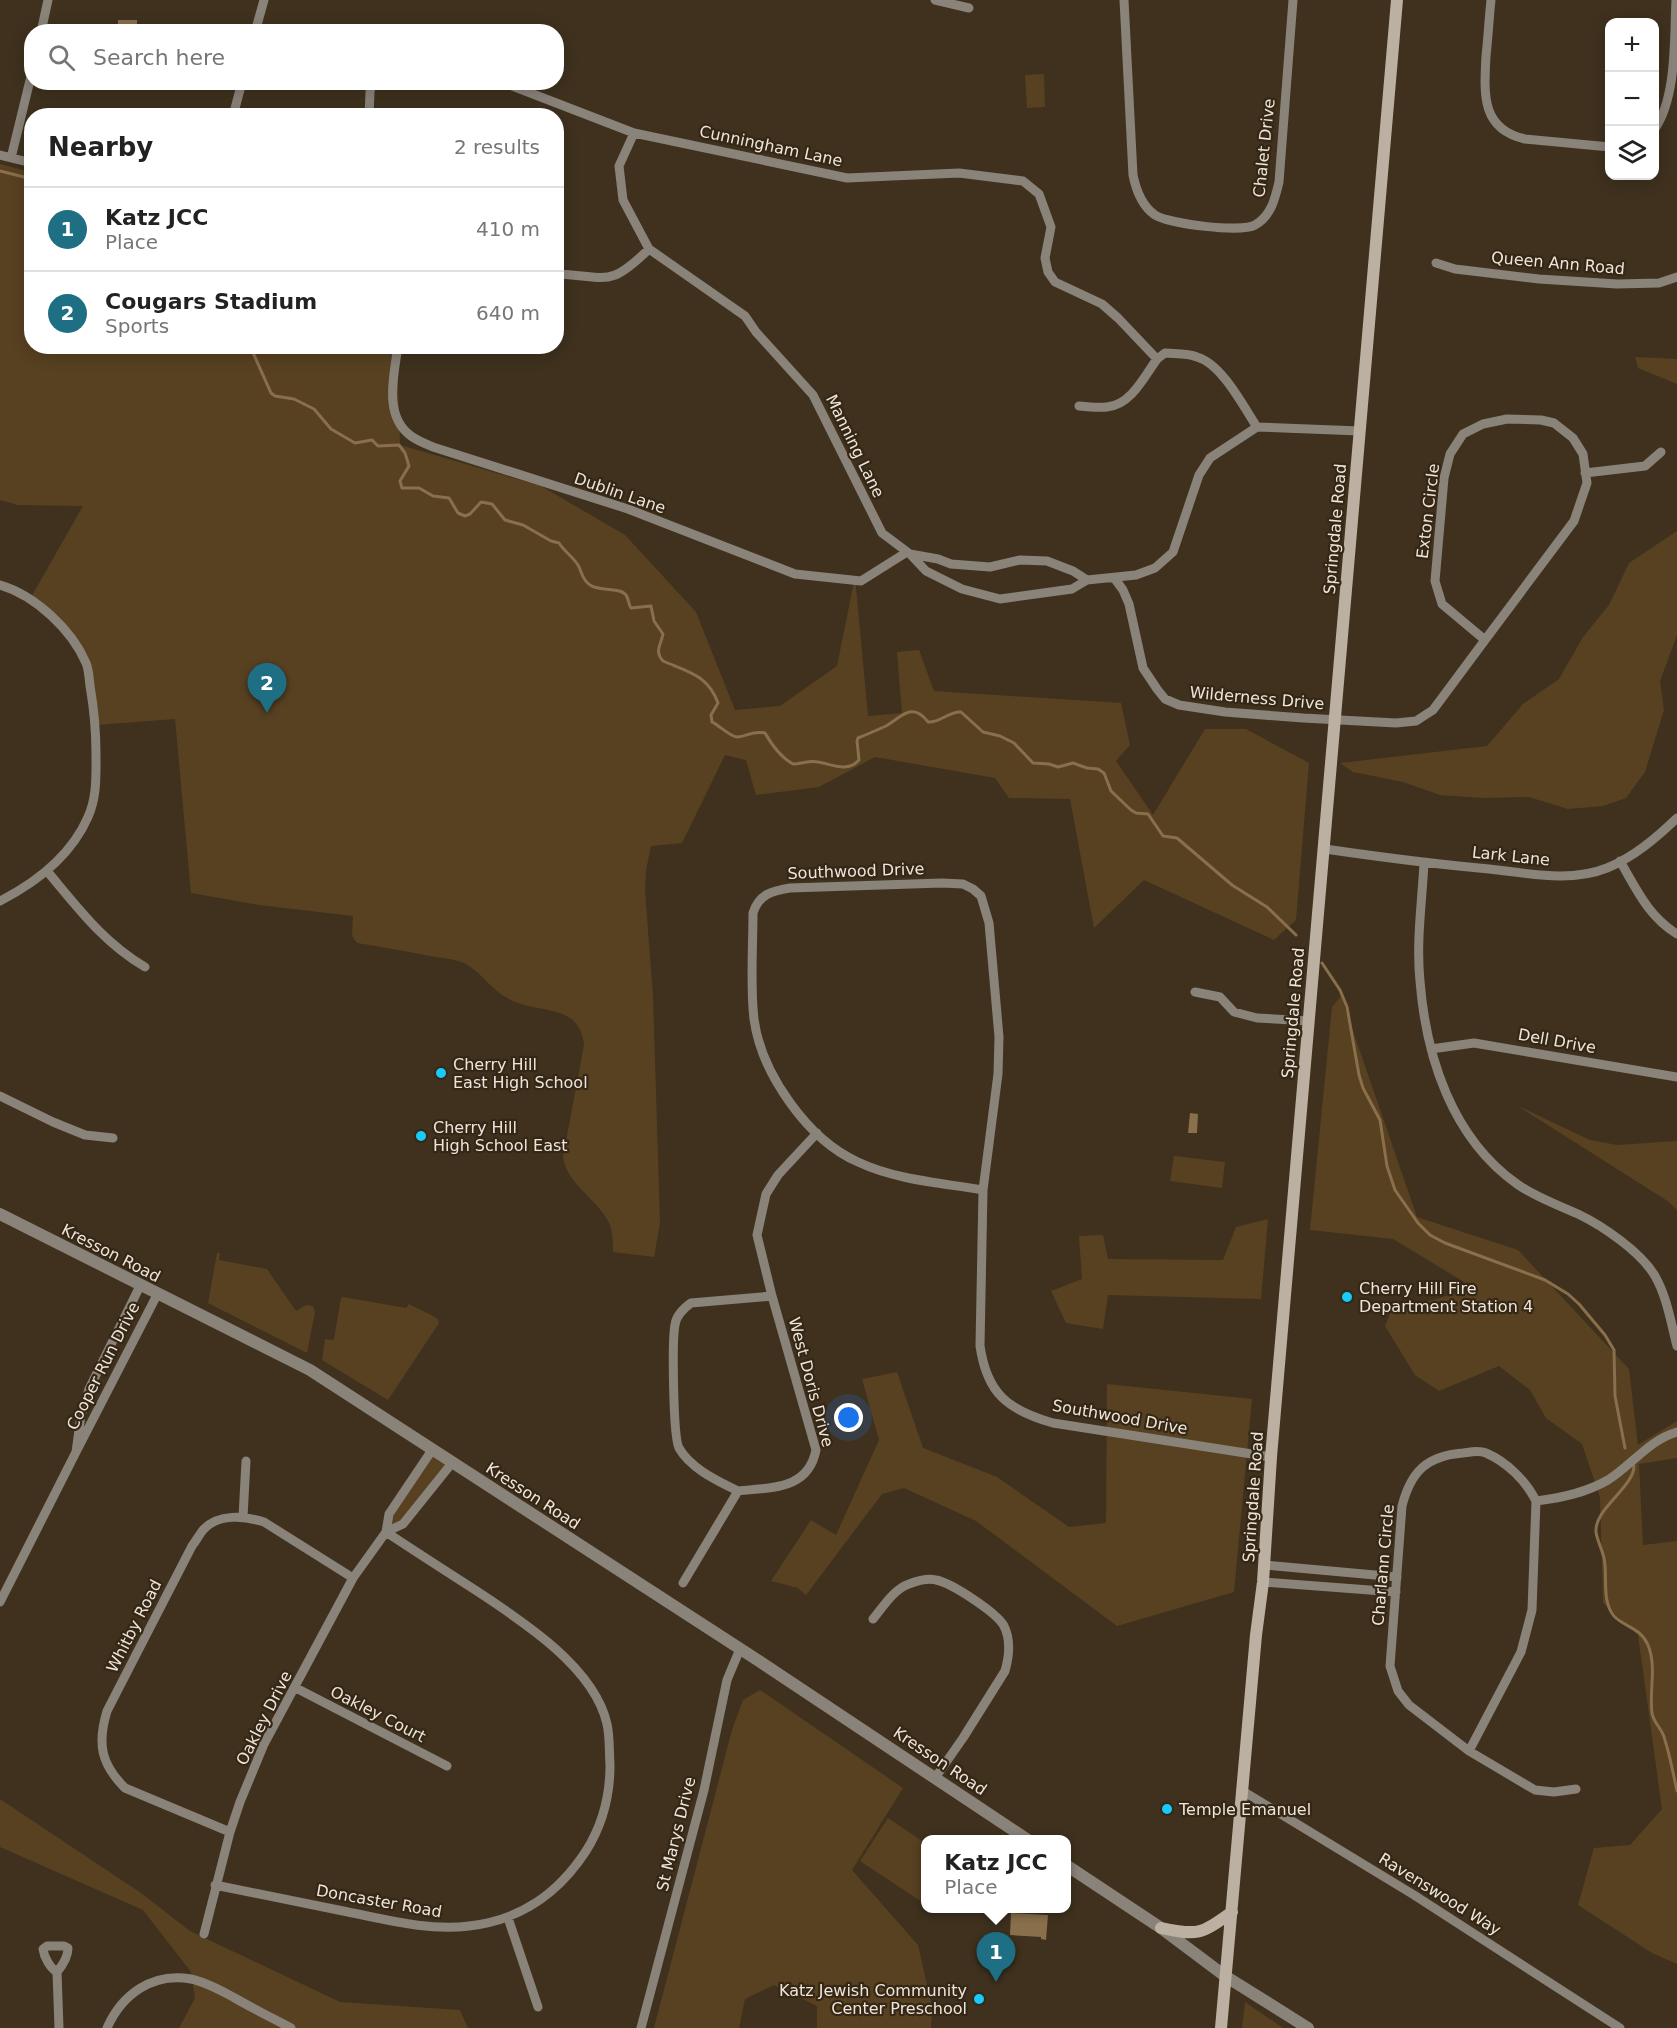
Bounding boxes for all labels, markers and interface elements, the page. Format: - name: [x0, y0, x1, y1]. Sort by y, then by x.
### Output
- map controls: [1605, 18, 1659, 180]
- button: +: [1605, 18, 1659, 72]
- search box: [24, 24, 564, 90]
- icon: search: [45, 41, 78, 74]
- text: Search here: [93, 45, 225, 70]
- button: −: [1605, 72, 1659, 126]
- street label: Chalet Drive: [1249, 98, 1279, 198]
- street label: Cunningham Lane: [698, 122, 844, 170]
- button: layers: [1605, 126, 1659, 180]
- text: Nearby: [48, 132, 153, 162]
- text: 2 results: [454, 135, 540, 159]
- text: Katz JCC: [105, 205, 208, 230]
- text: 1: [61, 217, 74, 241]
- text: 410 m: [476, 217, 540, 241]
- text: Place: [105, 230, 158, 254]
- street label: Queen Ann Road: [1490, 248, 1626, 278]
- text: Cougars Stadium: [105, 289, 317, 314]
- text: 2: [61, 301, 74, 325]
- text: 640 m: [476, 301, 540, 325]
- text: Sports: [105, 314, 169, 338]
- street label: Manning Lane: [822, 391, 888, 501]
- street label: Exton Circle: [1413, 462, 1443, 560]
- street label: Springdale Road: [1320, 463, 1350, 595]
- street label: Dublin Lane: [572, 468, 668, 518]
- pin: 2: [248, 664, 286, 713]
- street label: Wilderness Drive: [1189, 683, 1325, 713]
- street label: Lark Lane: [1471, 842, 1551, 870]
- street label: Southwood Drive: [787, 859, 925, 883]
- street label: Springdale Road: [1278, 947, 1308, 1079]
- street label: Dell Drive: [1517, 1025, 1597, 1057]
- place label: Cherry Hill East High School: [453, 1055, 588, 1092]
- marker: Cherry Hill East High School: [434, 1066, 448, 1080]
- place label: Cherry Hill High School East: [433, 1118, 568, 1155]
- marker: Cherry Hill High School East: [414, 1129, 428, 1143]
- street label: Kresson Road: [58, 1220, 164, 1286]
- place label: Cherry Hill Fire Department Station 4: [1359, 1279, 1533, 1316]
- marker: Cherry Hill Fire Department Station 4: [1340, 1290, 1354, 1304]
- street label: Cooper Run Drive: [63, 1299, 143, 1433]
- street label: West Doris Drive: [785, 1315, 837, 1449]
- street label: Southwood Drive: [1051, 1396, 1189, 1438]
- your location: [834, 1403, 863, 1432]
- street label: Springdale Road: [1239, 1431, 1267, 1563]
- street label: Kresson Road: [482, 1459, 584, 1533]
- street label: Charlann Circle: [1368, 1503, 1398, 1627]
- street label: Whitby Road: [102, 1576, 166, 1676]
- street label: Oakley Drive: [232, 1668, 296, 1768]
- street label: Oakley Court: [327, 1682, 429, 1746]
- street label: Kresson Road: [890, 1723, 990, 1799]
- street label: St Marys Drive: [653, 1775, 699, 1893]
- place label: Temple Emanuel: [1178, 1800, 1311, 1819]
- marker: Temple Emanuel: [1160, 1802, 1174, 1816]
- popup: [921, 1835, 1071, 1913]
- street label: Ravenswood Way: [1375, 1849, 1505, 1939]
- text: Katz JCC: [944, 1850, 1048, 1875]
- text: Place: [944, 1875, 998, 1899]
- street label: Doncaster Road: [315, 1881, 443, 1921]
- pin: 1: [976, 1932, 1016, 1982]
- place label: Katz Jewish Community Center Preschool: [779, 1981, 967, 2018]
- marker: Katz Jewish Community Center Preschool: [972, 1992, 986, 2006]

